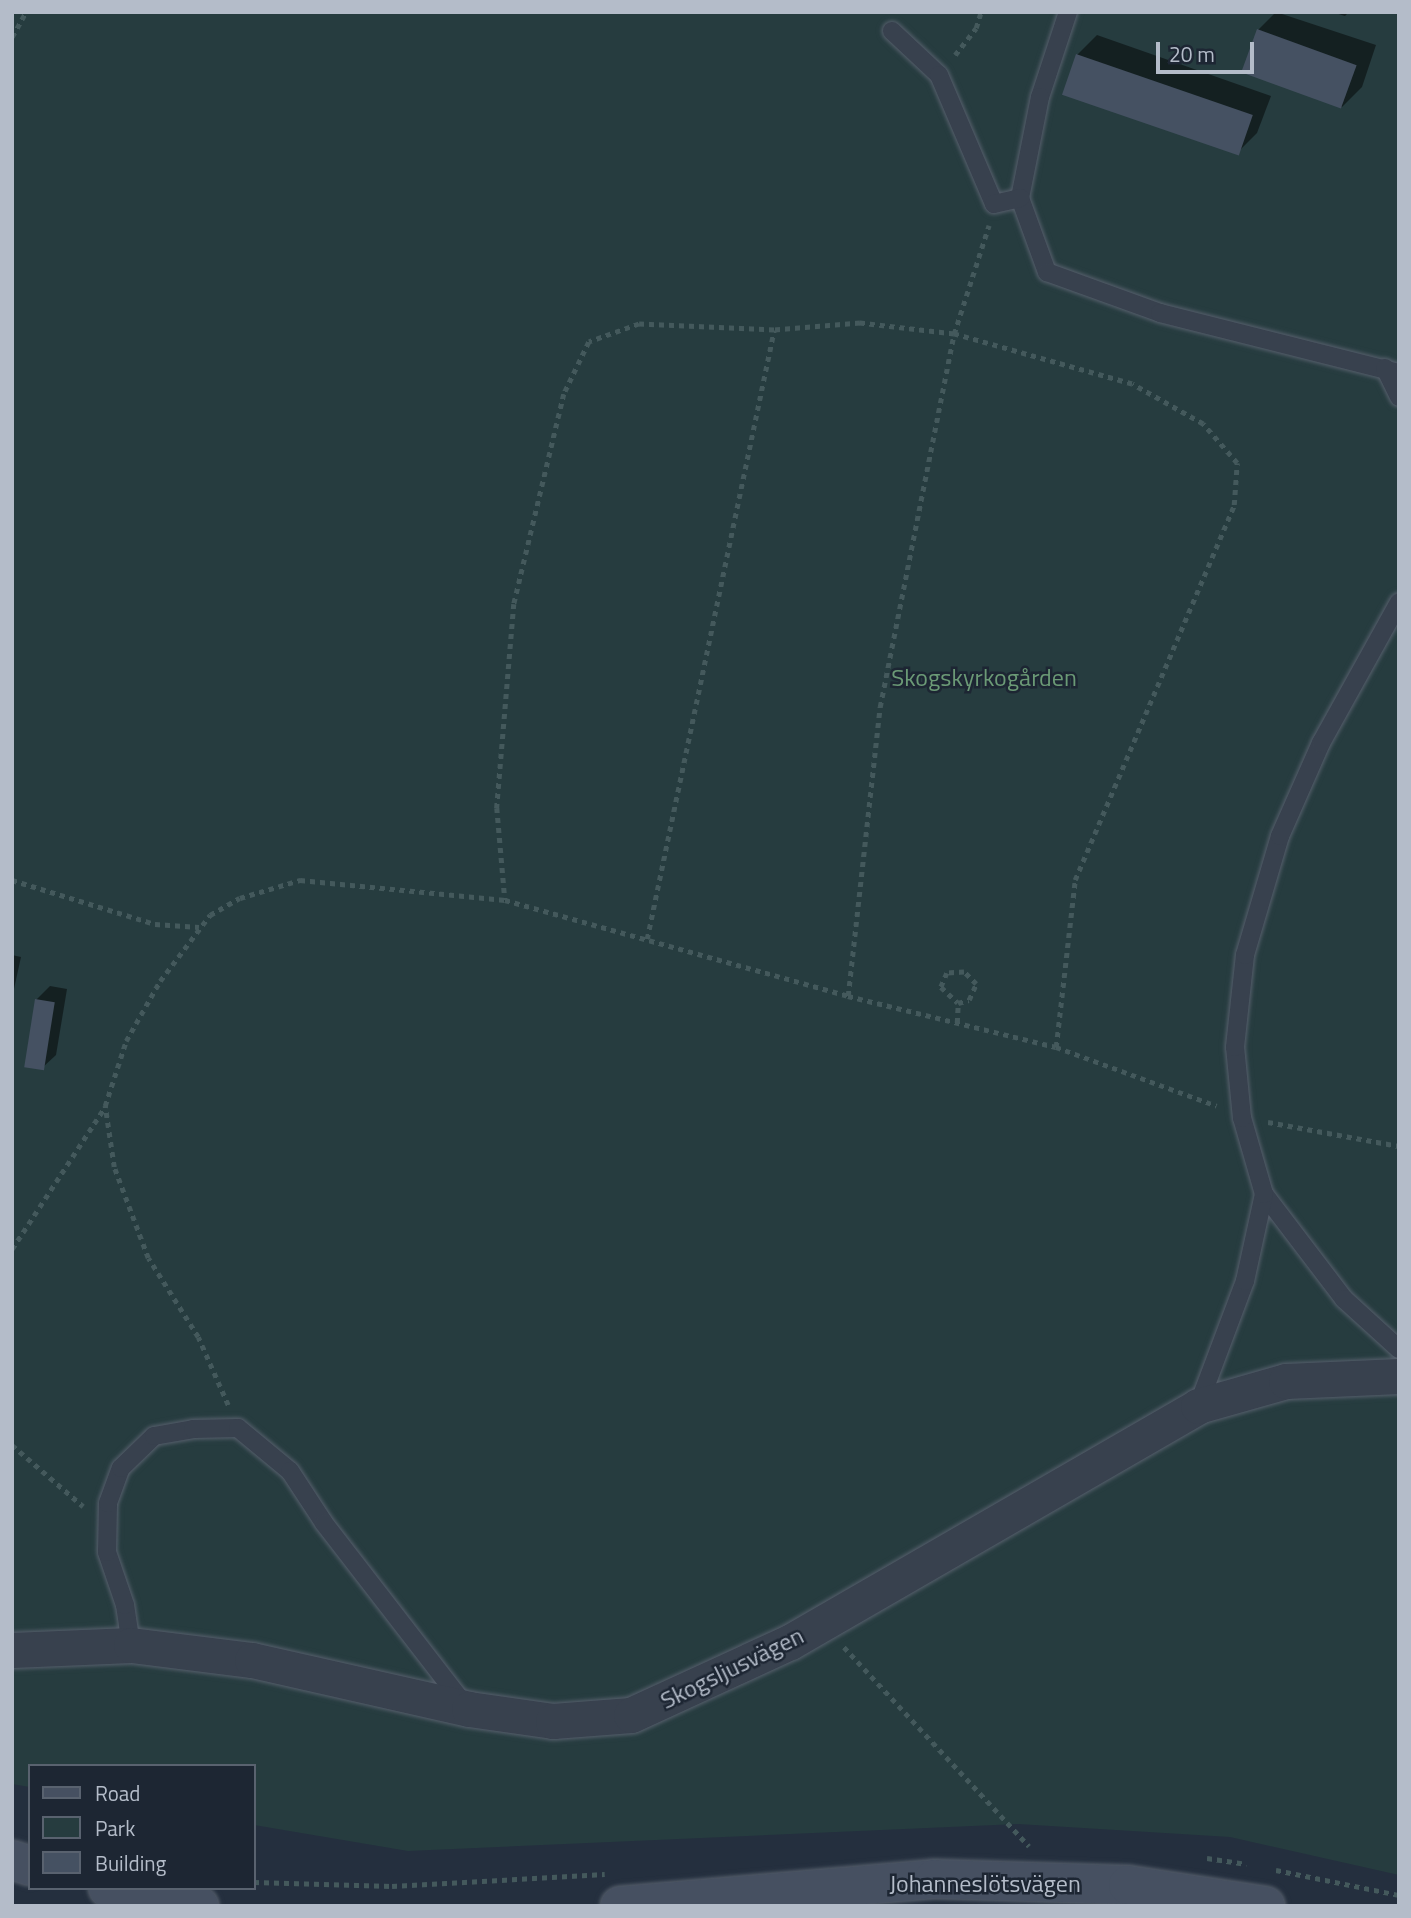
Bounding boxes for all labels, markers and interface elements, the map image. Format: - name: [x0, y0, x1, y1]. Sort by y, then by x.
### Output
- scale bar: [1159, 28, 1257, 72]
- text: 20 m: [1169, 38, 1215, 70]
- park label: Skogskyrkogården: [891, 664, 1077, 692]
- street label: Skogsljusvägen: [656, 1621, 808, 1715]
- legend: [28, 1764, 256, 1890]
- text: Road: [95, 1777, 140, 1809]
- text: Park: [95, 1812, 135, 1844]
- text: Building: [95, 1847, 166, 1879]
- street label: Johanneslötsvägen: [889, 1870, 1081, 1898]

